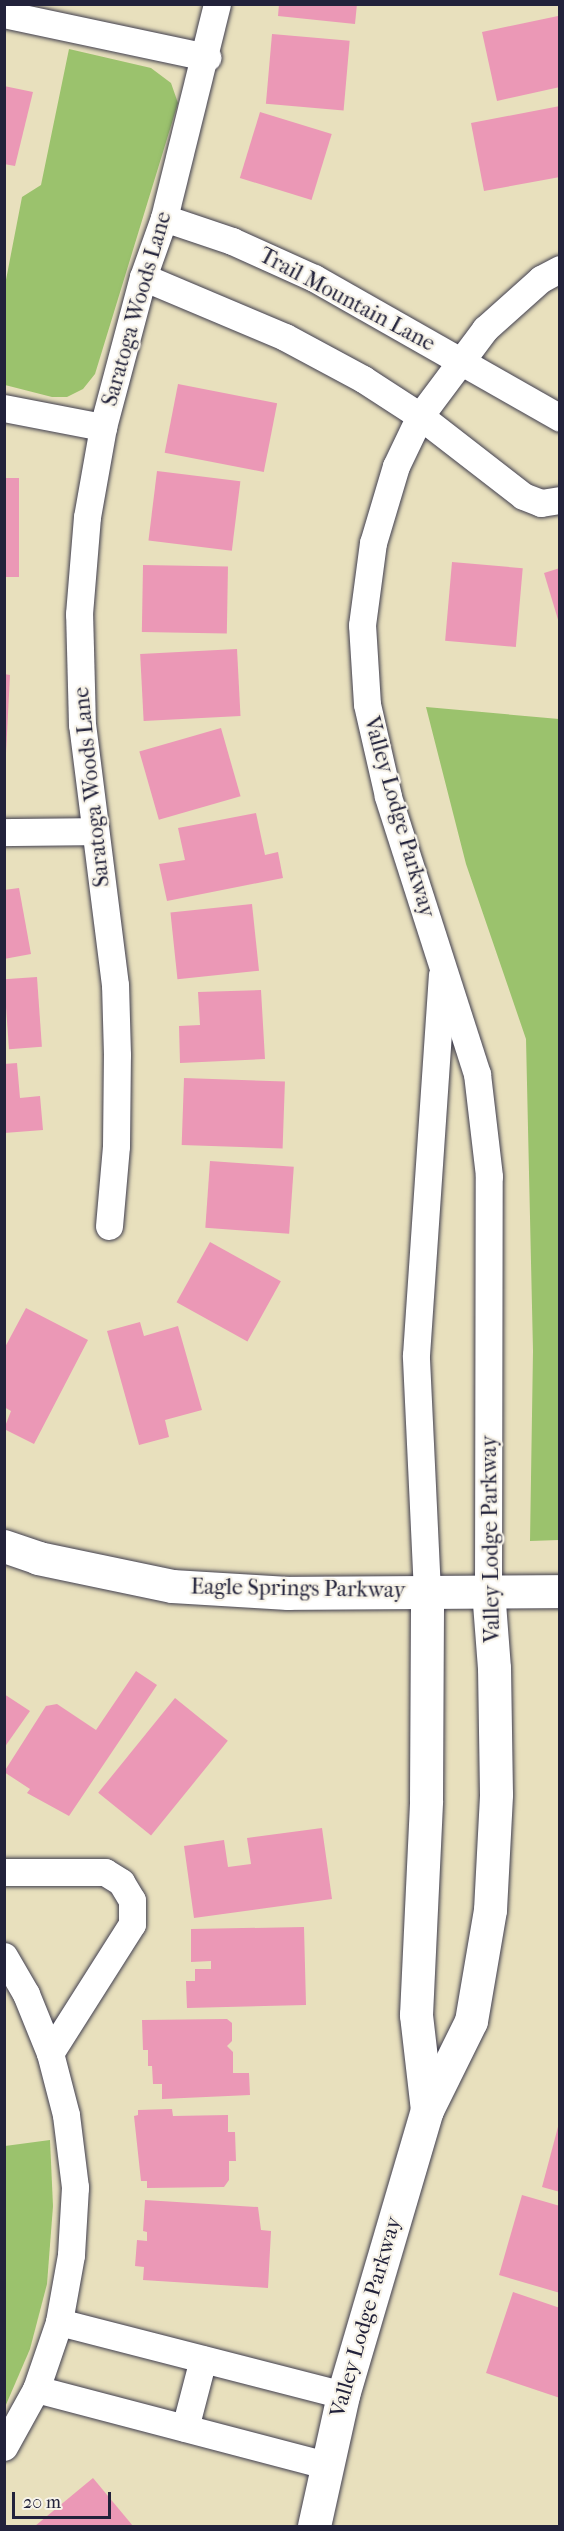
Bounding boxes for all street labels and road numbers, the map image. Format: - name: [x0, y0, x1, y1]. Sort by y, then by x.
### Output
- street label: Saratoga Woods Lane: [97, 209, 177, 409]
- street label: Trail Mountain Lane: [255, 243, 439, 357]
- street label: Saratoga Woods Lane: [68, 686, 116, 888]
- street label: Valley Lodge Parkway: [358, 714, 440, 920]
- street label: Valley Lodge Parkway: [476, 1435, 506, 1643]
- street label: Eagle Springs Parkway: [190, 1574, 406, 1604]
- street label: Valley Lodge Parkway: [325, 2214, 407, 2420]

